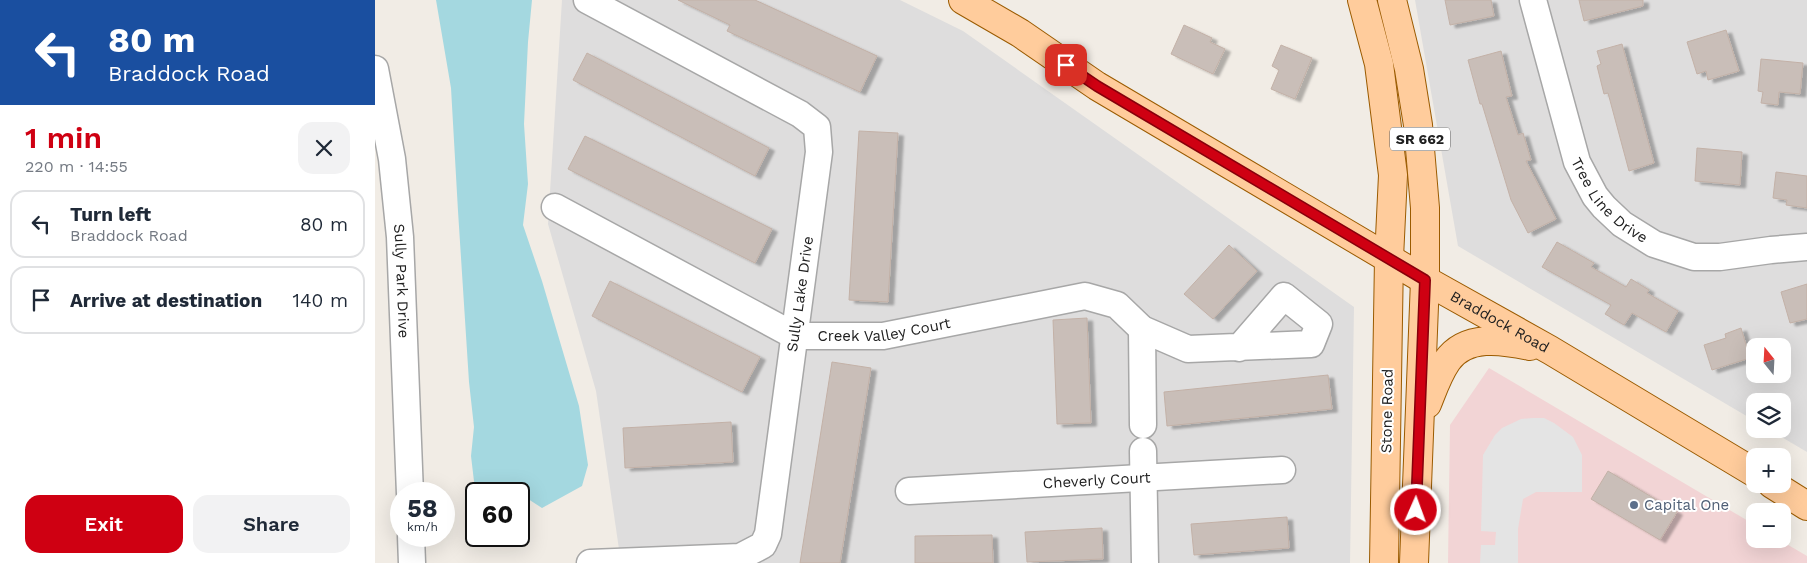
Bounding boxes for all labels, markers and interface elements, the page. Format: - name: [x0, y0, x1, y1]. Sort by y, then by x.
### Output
- text: 80 m: [108, 19, 195, 61]
- icon: left: [25, 20, 90, 85]
- pin: [1045, 44, 1087, 86]
- icon: arrive: [1052, 51, 1080, 79]
- text: Braddock Road: [108, 61, 270, 86]
- text: 1 min: [25, 120, 102, 155]
- button: close: [298, 122, 350, 174]
- road number: SR 662: [1390, 128, 1450, 150]
- street label: Tree Line Drive: [1567, 154, 1651, 247]
- text: 220 m · 14:55: [25, 157, 128, 176]
- text: Turn left: [70, 203, 151, 226]
- icon: left: [27, 210, 55, 238]
- text: 80 m: [300, 213, 348, 236]
- street label: Sully Park Drive: [390, 223, 413, 339]
- text: Braddock Road: [70, 226, 188, 245]
- street label: Sully Lake Drive: [783, 235, 817, 353]
- icon: arrive: [27, 286, 55, 314]
- street label: Braddock Road: [1447, 287, 1552, 357]
- text: Arrive at destination: [70, 289, 262, 312]
- text: 140 m: [293, 289, 348, 312]
- street label: Creek Valley Court: [817, 314, 953, 345]
- north arrow: [1746, 338, 1791, 382]
- map controls: [1746, 338, 1791, 548]
- street label: Stone Road: [1377, 369, 1397, 453]
- button: layers: [1746, 393, 1791, 438]
- button: +: [1746, 448, 1791, 493]
- street label: Cheverly Court: [1042, 468, 1152, 492]
- speed limit sign: 60: [465, 482, 530, 547]
- position arrow: [1389, 483, 1441, 535]
- text: 58: [407, 494, 438, 523]
- button: Exit: [25, 495, 183, 553]
- button: Share: [193, 495, 350, 553]
- place label: Capital One: [1644, 496, 1729, 514]
- marker: Capital One: [1628, 499, 1640, 511]
- button: −: [1746, 503, 1791, 548]
- text: km/h: [407, 520, 438, 534]

